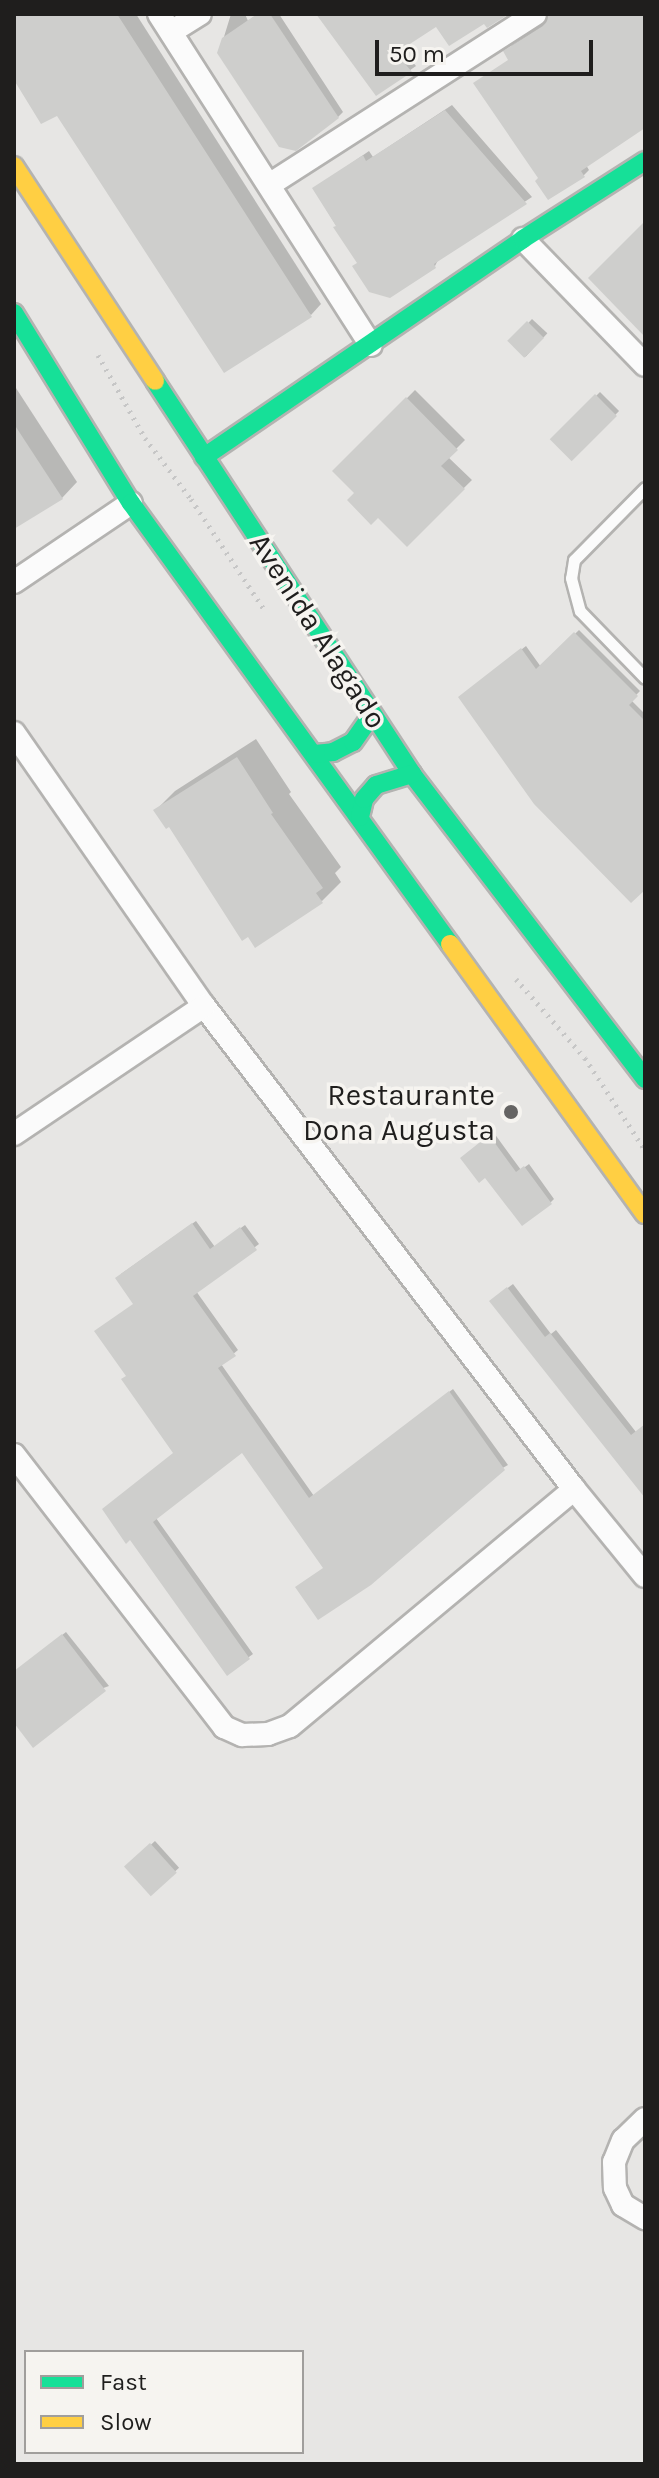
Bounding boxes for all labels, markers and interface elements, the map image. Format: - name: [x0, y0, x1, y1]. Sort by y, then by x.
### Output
- scale bar: [379, 24, 597, 74]
- text: 50 m: [389, 40, 445, 68]
- street label: Avenida Alagado: [242, 527, 394, 735]
- place label: Restaurante Dona Augusta: [303, 1077, 495, 1148]
- marker: Restaurante Dona Augusta: [502, 1103, 520, 1121]
- legend: [24, 2350, 304, 2454]
- text: Fast: [100, 2368, 147, 2396]
- text: Slow: [100, 2408, 152, 2436]

